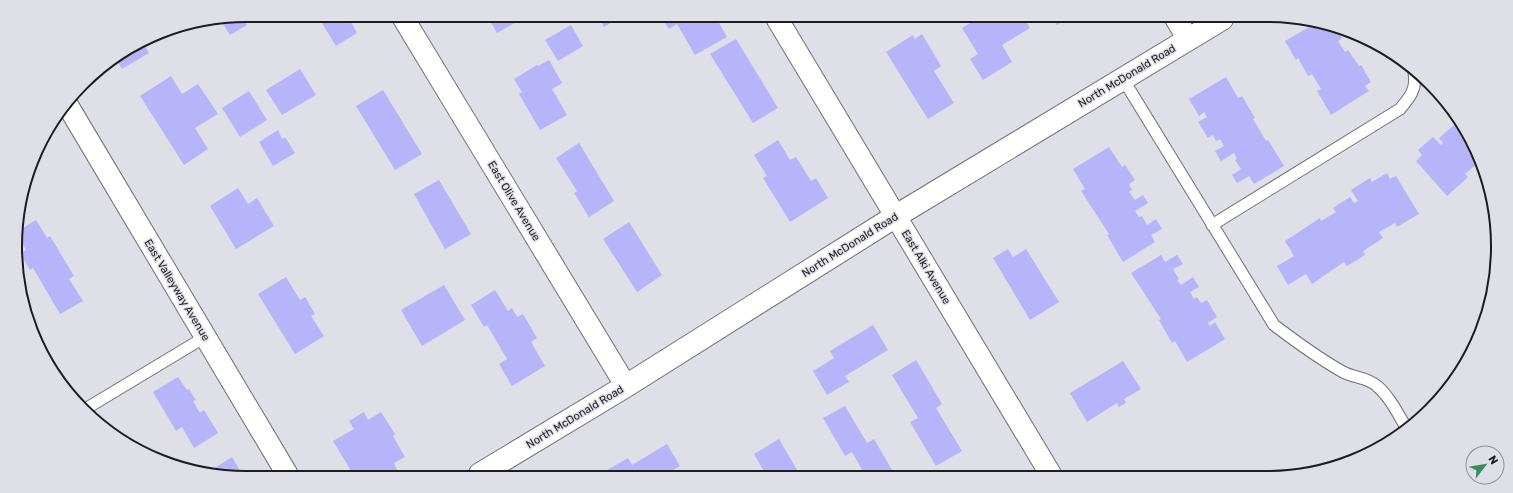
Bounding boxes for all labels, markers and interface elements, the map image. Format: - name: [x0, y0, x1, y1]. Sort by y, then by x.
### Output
- street label: North McDonald Road: [1076, 42, 1178, 110]
- street label: East Olive Avenue: [485, 159, 543, 243]
- street label: North McDonald Road: [799, 210, 901, 280]
- street label: East Alki Avenue: [899, 227, 953, 307]
- street label: East Valleyway Avenue: [141, 237, 213, 343]
- street label: North McDonald Road: [524, 383, 626, 451]
- north arrow: [1465, 445, 1505, 485]
- text: N: [1486, 453, 1501, 467]

